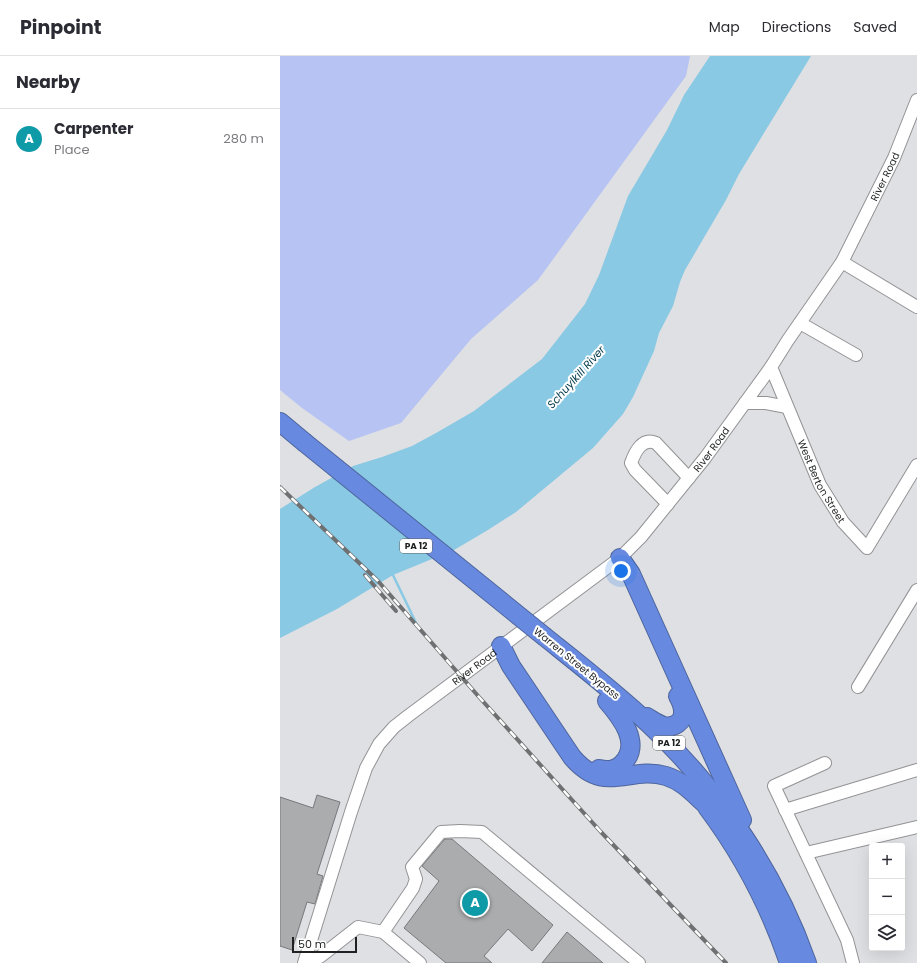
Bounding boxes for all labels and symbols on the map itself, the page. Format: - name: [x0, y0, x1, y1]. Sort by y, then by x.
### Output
- street label: River Road: [867, 150, 904, 204]
- water label: Schuylkill River: [543, 341, 609, 412]
- street label: River Road: [690, 424, 733, 475]
- street label: West Berton Street: [794, 437, 849, 526]
- road number: PA 12: [400, 539, 432, 553]
- your location: [611, 561, 631, 581]
- street label: Warren Street Bypass: [530, 624, 623, 703]
- street label: River Road: [449, 645, 500, 689]
- road number: PA 12: [653, 736, 685, 750]
- pin: A: [462, 888, 488, 918]
- scale bar: [292, 935, 357, 954]

